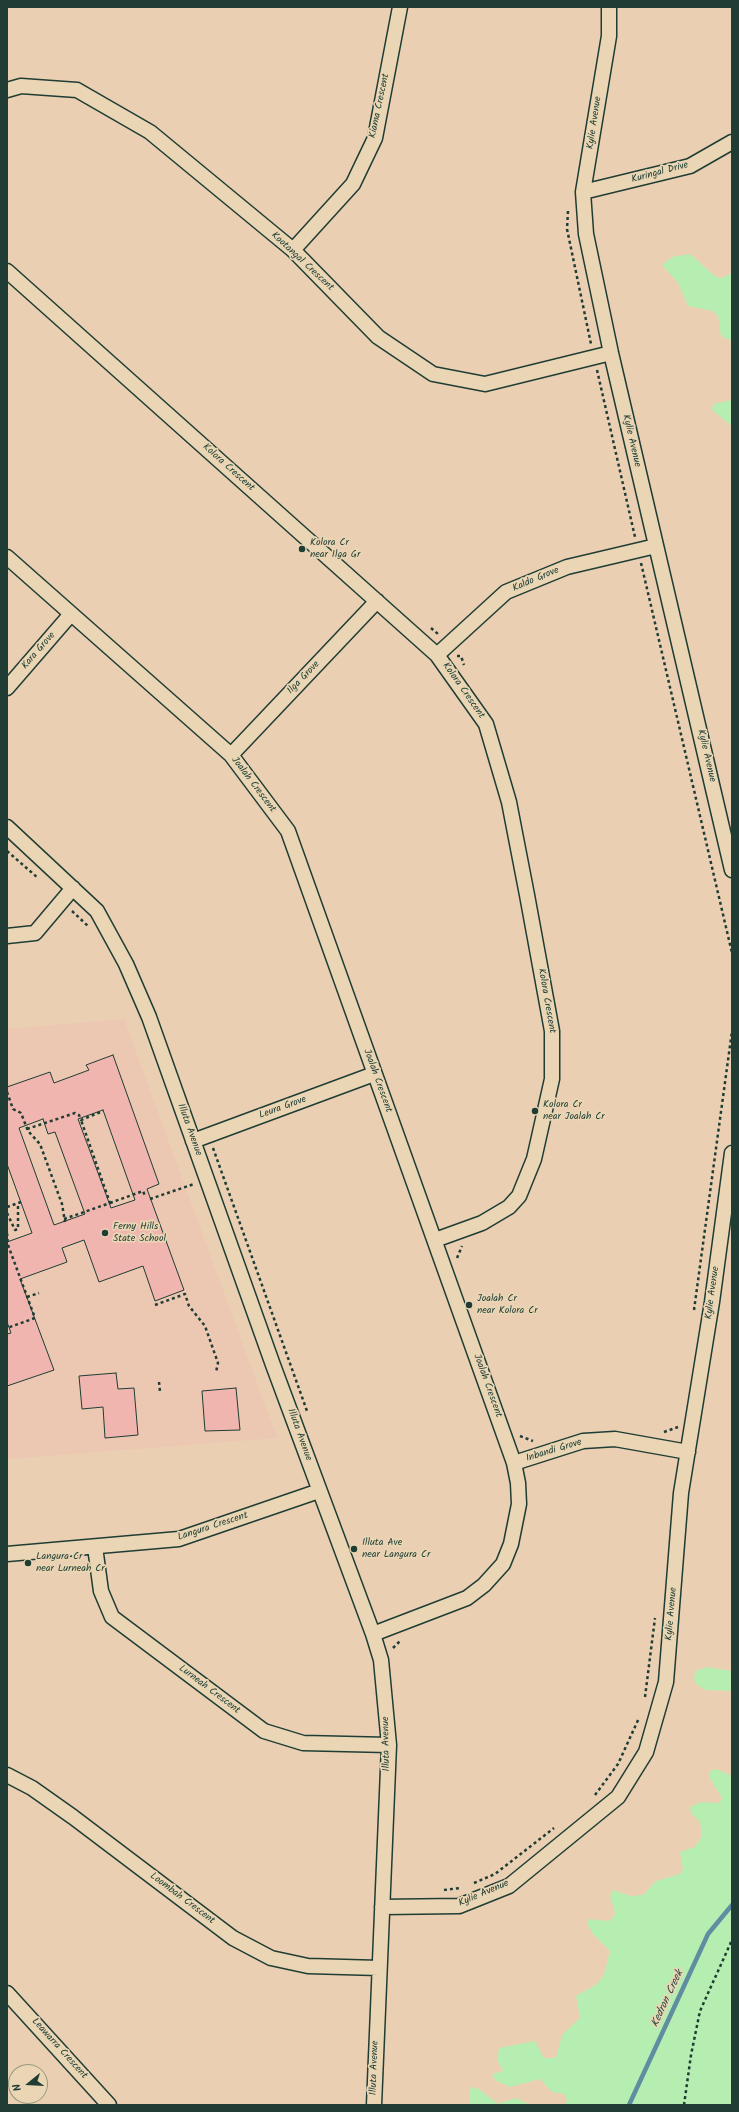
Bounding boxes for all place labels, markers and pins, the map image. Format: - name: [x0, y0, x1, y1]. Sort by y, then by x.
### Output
- place label: Kolora Cr near Ilga Gr: [310, 537, 360, 560]
- marker: Kolora Cr near Ilga Gr: [297, 544, 307, 554]
- place label: Kolora Cr near Joalah Cr: [543, 1099, 605, 1122]
- marker: Kolora Cr near Joalah Cr: [530, 1106, 540, 1116]
- place label: Ferny Hills State School: [113, 1221, 166, 1244]
- marker: Ferny Hills State School: [100, 1228, 110, 1238]
- place label: Joalah Cr near Kolora Cr: [477, 1293, 538, 1316]
- marker: Joalah Cr near Kolora Cr: [464, 1300, 474, 1310]
- place label: Illuta Ave near Langura Cr: [362, 1537, 430, 1560]
- marker: Illuta Ave near Langura Cr: [349, 1544, 359, 1554]
- place label: Langura Cr near Lurneah Cr: [36, 1551, 105, 1574]
- marker: Langura Cr near Lurneah Cr: [23, 1558, 33, 1568]

